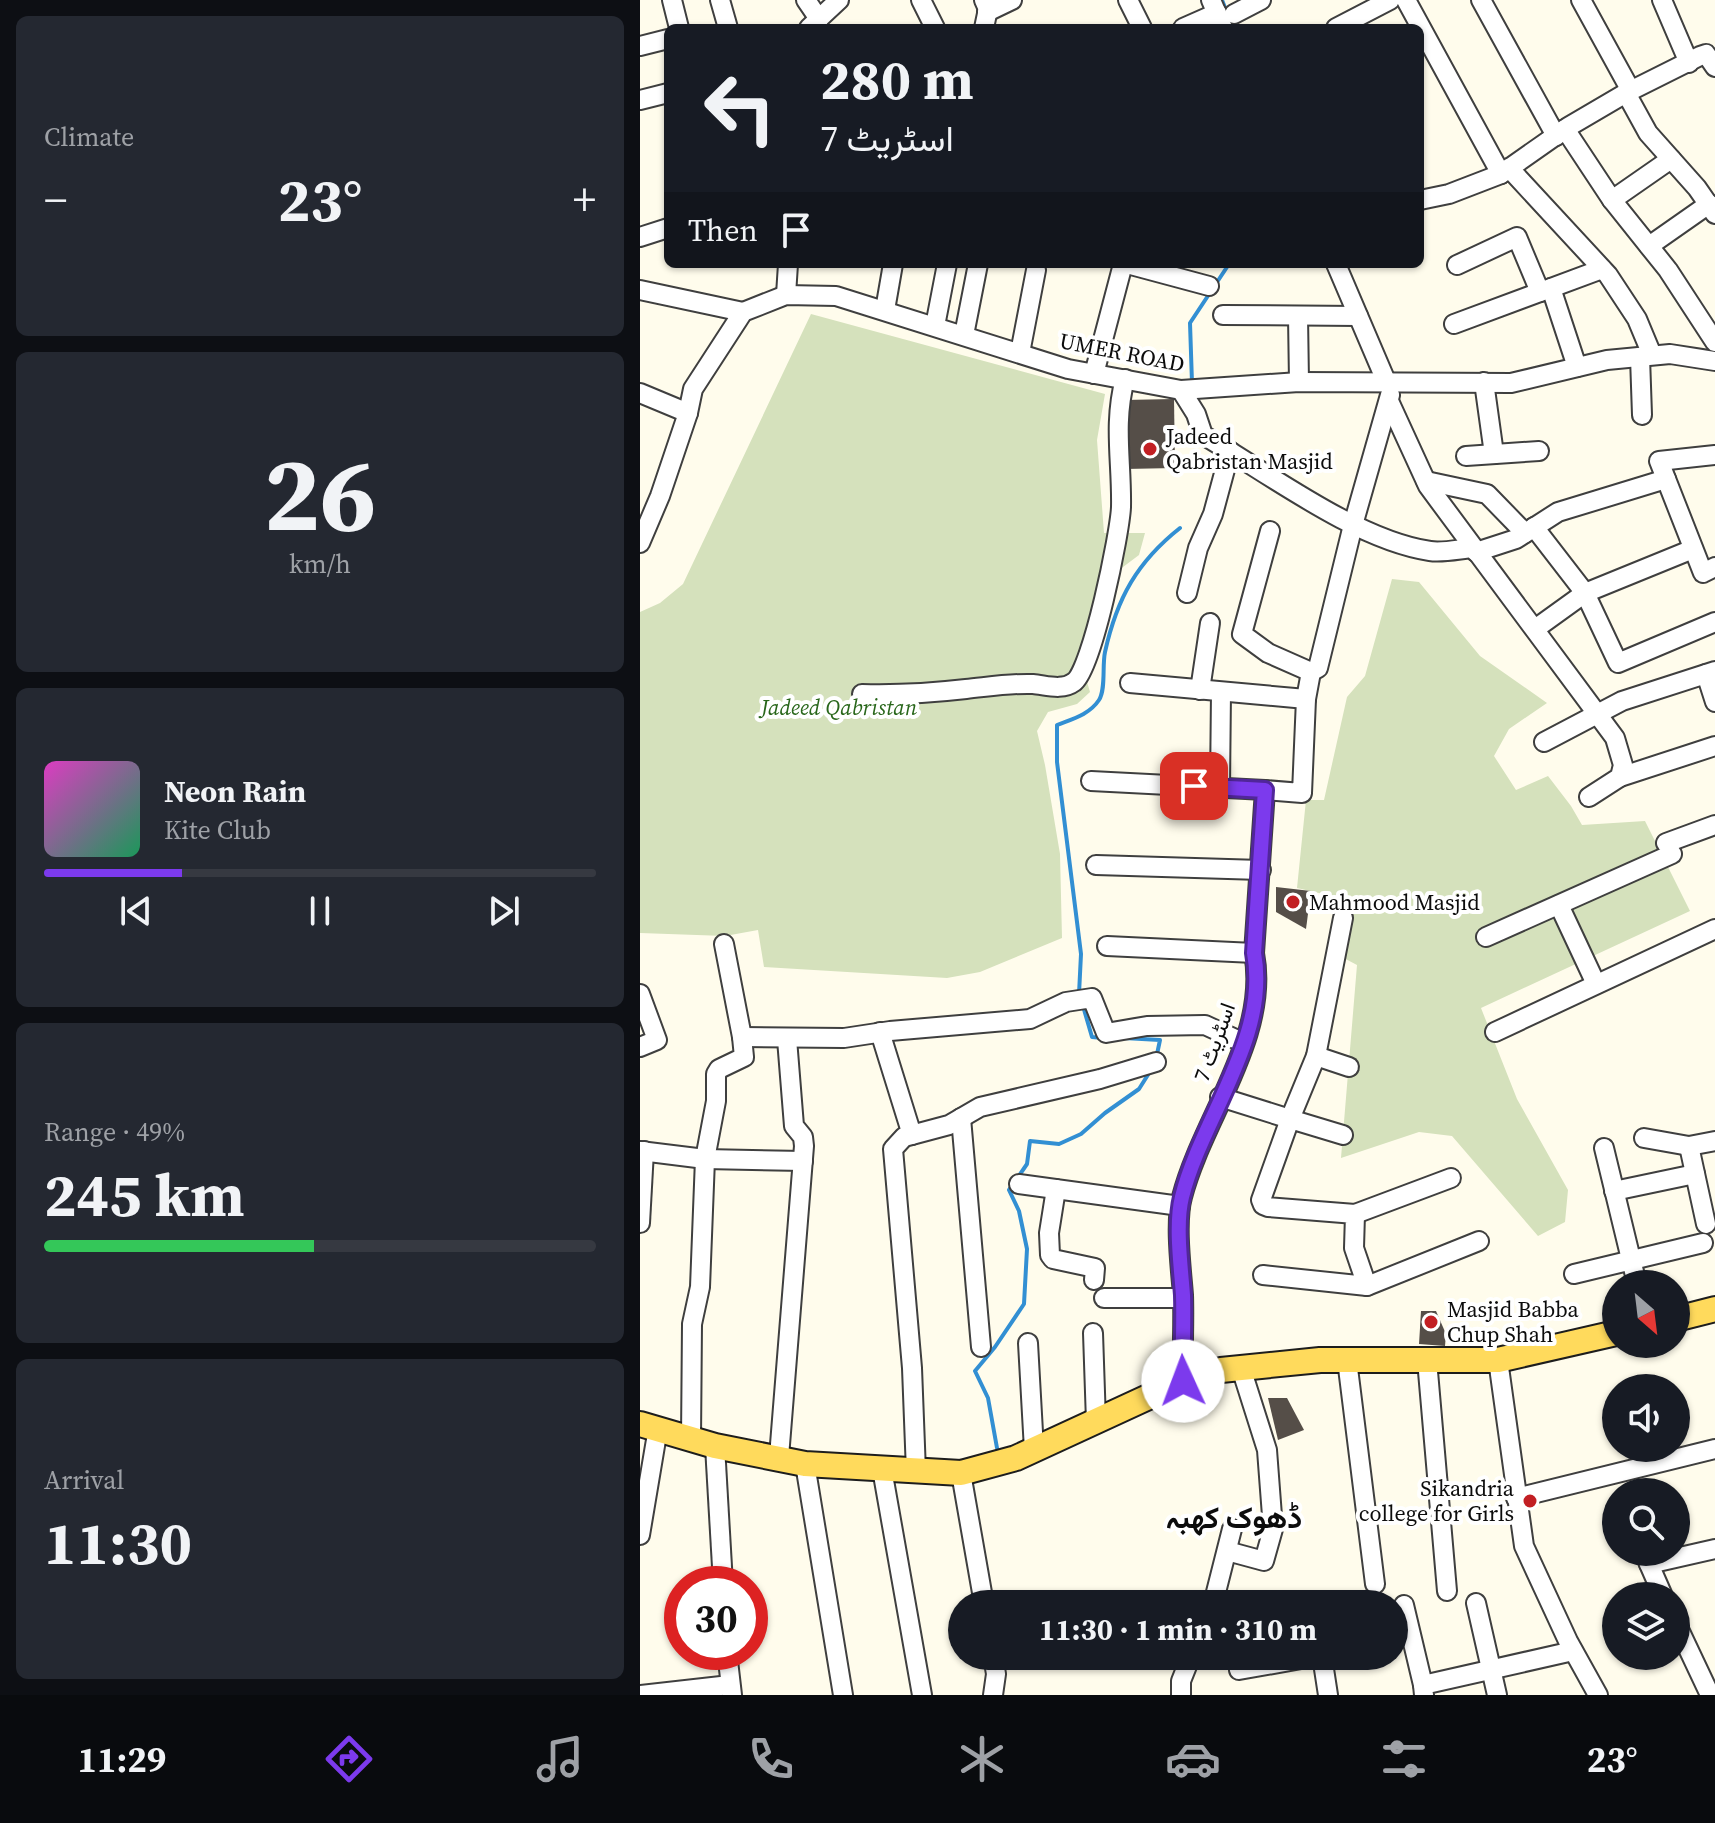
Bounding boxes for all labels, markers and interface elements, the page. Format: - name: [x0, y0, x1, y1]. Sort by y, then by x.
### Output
- text: 280 m: [820, 41, 974, 118]
- icon: left: [688, 56, 792, 160]
- text: اسٹریٹ 7: [820, 114, 954, 163]
- text: Climate: [44, 119, 134, 155]
- text: 23°: [278, 159, 362, 241]
- text: −: [44, 169, 67, 230]
- text: +: [573, 169, 596, 230]
- icon: arrive: [774, 208, 818, 252]
- text: Then: [688, 210, 758, 251]
- street label: UMER ROAD: [1057, 325, 1187, 379]
- place label: Jadeed Qabristan Masjid: [1165, 421, 1333, 476]
- text: 26: [264, 422, 376, 565]
- marker: Jadeed Qabristan Masjid: [1141, 440, 1159, 458]
- text: km/h: [289, 546, 351, 582]
- park label: Jadeed Qabristan: [758, 692, 918, 722]
- pin: [1160, 752, 1228, 820]
- icon: arrive: [1172, 764, 1216, 808]
- text: Neon Rain: [164, 771, 306, 812]
- text: Kite Club: [164, 812, 271, 848]
- place label: Mahmood Masjid: [1309, 887, 1480, 917]
- icon: previous: [114, 889, 158, 933]
- icon: pause: [298, 889, 342, 933]
- icon: next: [482, 889, 526, 933]
- marker: Mahmood Masjid: [1284, 893, 1302, 911]
- street label: اسٹریٹ 7: [1186, 998, 1242, 1086]
- text: Range · 49%: [44, 1114, 185, 1150]
- text: 245 km: [44, 1154, 245, 1236]
- north arrow: [1602, 1270, 1690, 1358]
- map controls: [1602, 1270, 1690, 1670]
- place label: Masjid Babba Chup Shah: [1447, 1294, 1580, 1349]
- marker: Masjid Babba Chup Shah: [1422, 1313, 1440, 1331]
- position arrow: [1141, 1339, 1225, 1423]
- button: sound: [1602, 1374, 1690, 1462]
- text: Arrival: [44, 1462, 124, 1498]
- place label: Sikandria college for Girls: [1359, 1473, 1515, 1528]
- button: search: [1602, 1478, 1690, 1566]
- marker: Sikandria college for Girls: [1521, 1492, 1539, 1510]
- district label: ڈھوک کھبہ: [1166, 1497, 1302, 1538]
- text: 11:30: [44, 1502, 192, 1584]
- speed limit sign: 30: [664, 1566, 768, 1670]
- button: layers: [1602, 1582, 1690, 1670]
- text: 11:30 · 1 min · 310 m: [1039, 1609, 1317, 1650]
- icon: directions: [321, 1731, 377, 1787]
- icon: music: [532, 1731, 588, 1787]
- icon: phone: [743, 1731, 799, 1787]
- icon: climate: [954, 1731, 1010, 1787]
- icon: car: [1165, 1731, 1221, 1787]
- icon: filters: [1376, 1731, 1432, 1787]
- text: 11:29: [77, 1735, 166, 1784]
- text: 23°: [1587, 1735, 1638, 1784]

